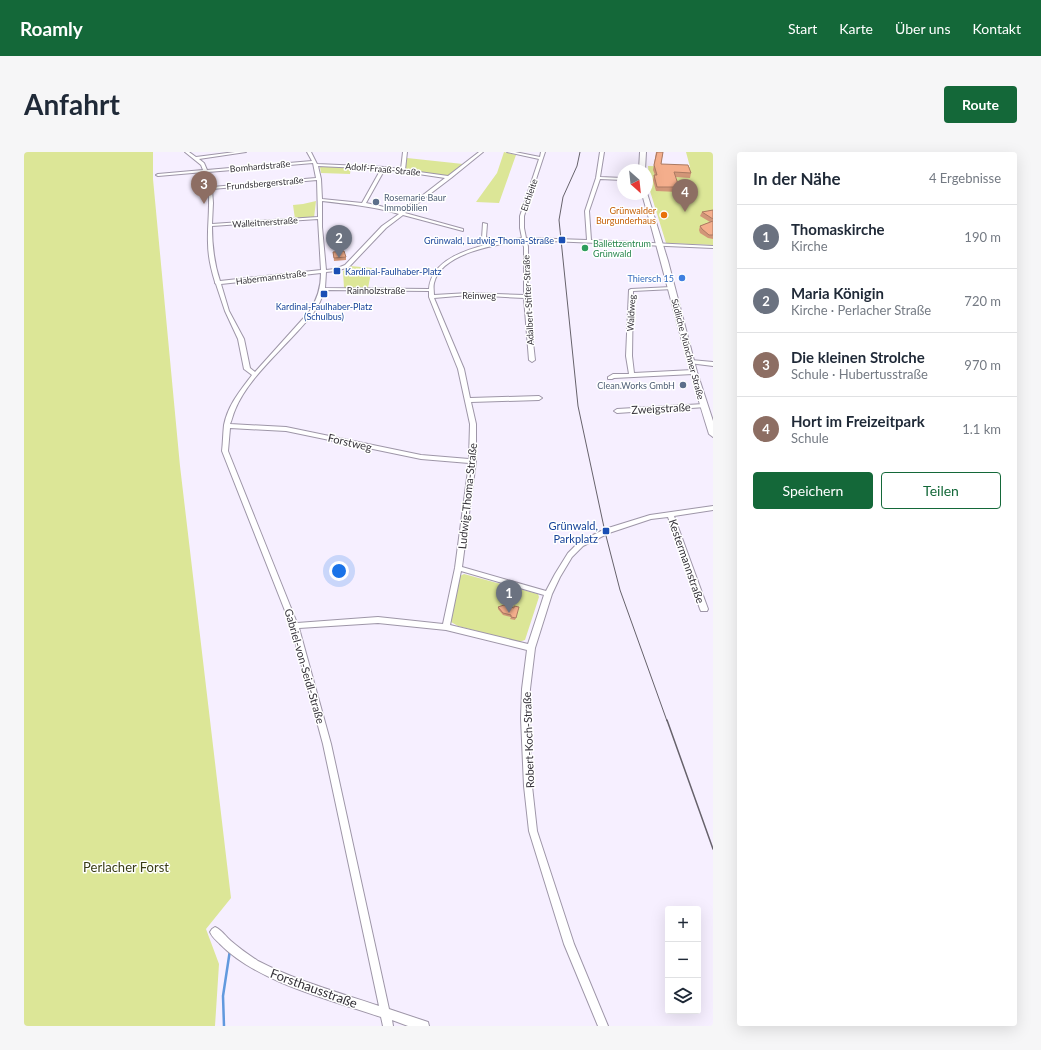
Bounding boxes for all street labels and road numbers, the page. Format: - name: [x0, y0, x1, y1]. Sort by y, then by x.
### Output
- street label: Bomhardstraße: [229, 158, 291, 174]
- street label: Adolf-Fraaß-Straße: [345, 160, 421, 178]
- street label: Frundsbergerstraße: [226, 174, 304, 192]
- street label: Eichleite: [518, 177, 540, 213]
- street label: Walleitnerstraße: [232, 214, 298, 230]
- street label: Adalbert-Stifter-Straße: [520, 254, 536, 345]
- street label: Habermannstraße: [235, 267, 307, 287]
- street label: Rainholzstraße: [347, 285, 405, 296]
- street label: Reinweg: [462, 290, 496, 301]
- street label: Waldweg: [625, 294, 637, 332]
- street label: Südliche Münchner Straße: [669, 297, 707, 401]
- street label: Zweigstraße: [631, 400, 691, 416]
- street label: Forstweg: [327, 431, 374, 453]
- street label: Ludwig-Thoma-Straße: [455, 442, 479, 550]
- street label: Kestermannstraße: [666, 517, 708, 605]
- street label: Gabriel-von-Seidl-Straße: [282, 607, 328, 725]
- street label: Robert-Koch-Straße: [520, 691, 536, 788]
- street label: Forsthausstraße: [268, 965, 360, 1011]

